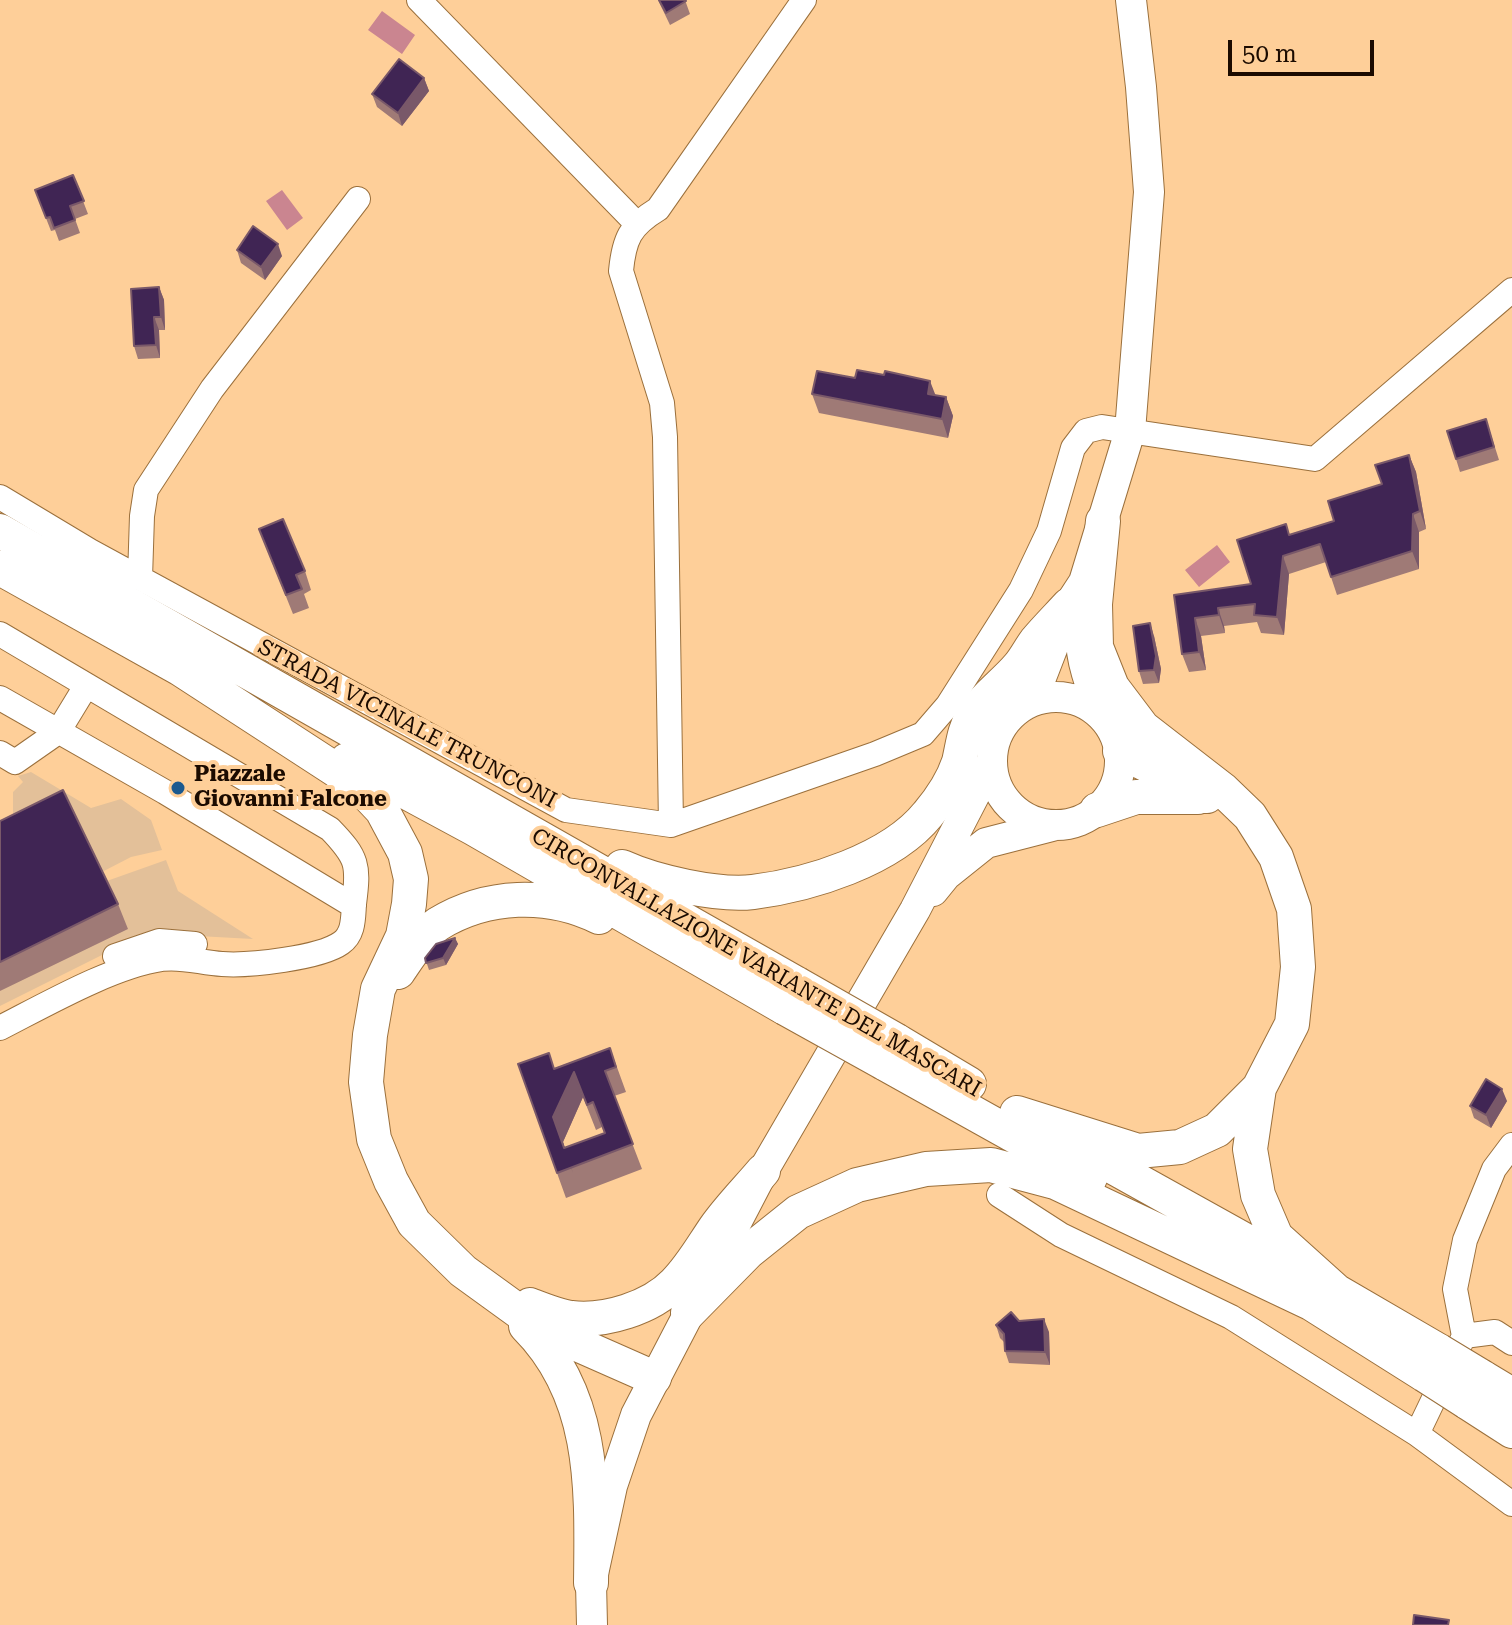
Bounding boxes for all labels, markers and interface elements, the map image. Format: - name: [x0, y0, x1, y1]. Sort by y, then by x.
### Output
- scale bar: [1232, 24, 1378, 74]
- text: 50 m: [1242, 40, 1297, 68]
- street label: STRADA VICINALE TRUNCONI: [253, 634, 561, 814]
- place label: Piazzale Giovanni Falcone: [194, 762, 387, 814]
- marker: Piazzale Giovanni Falcone: [169, 779, 187, 797]
- street label: CIRCONVALLAZIONE VARIANTE DEL MASCARI: [527, 823, 985, 1103]

